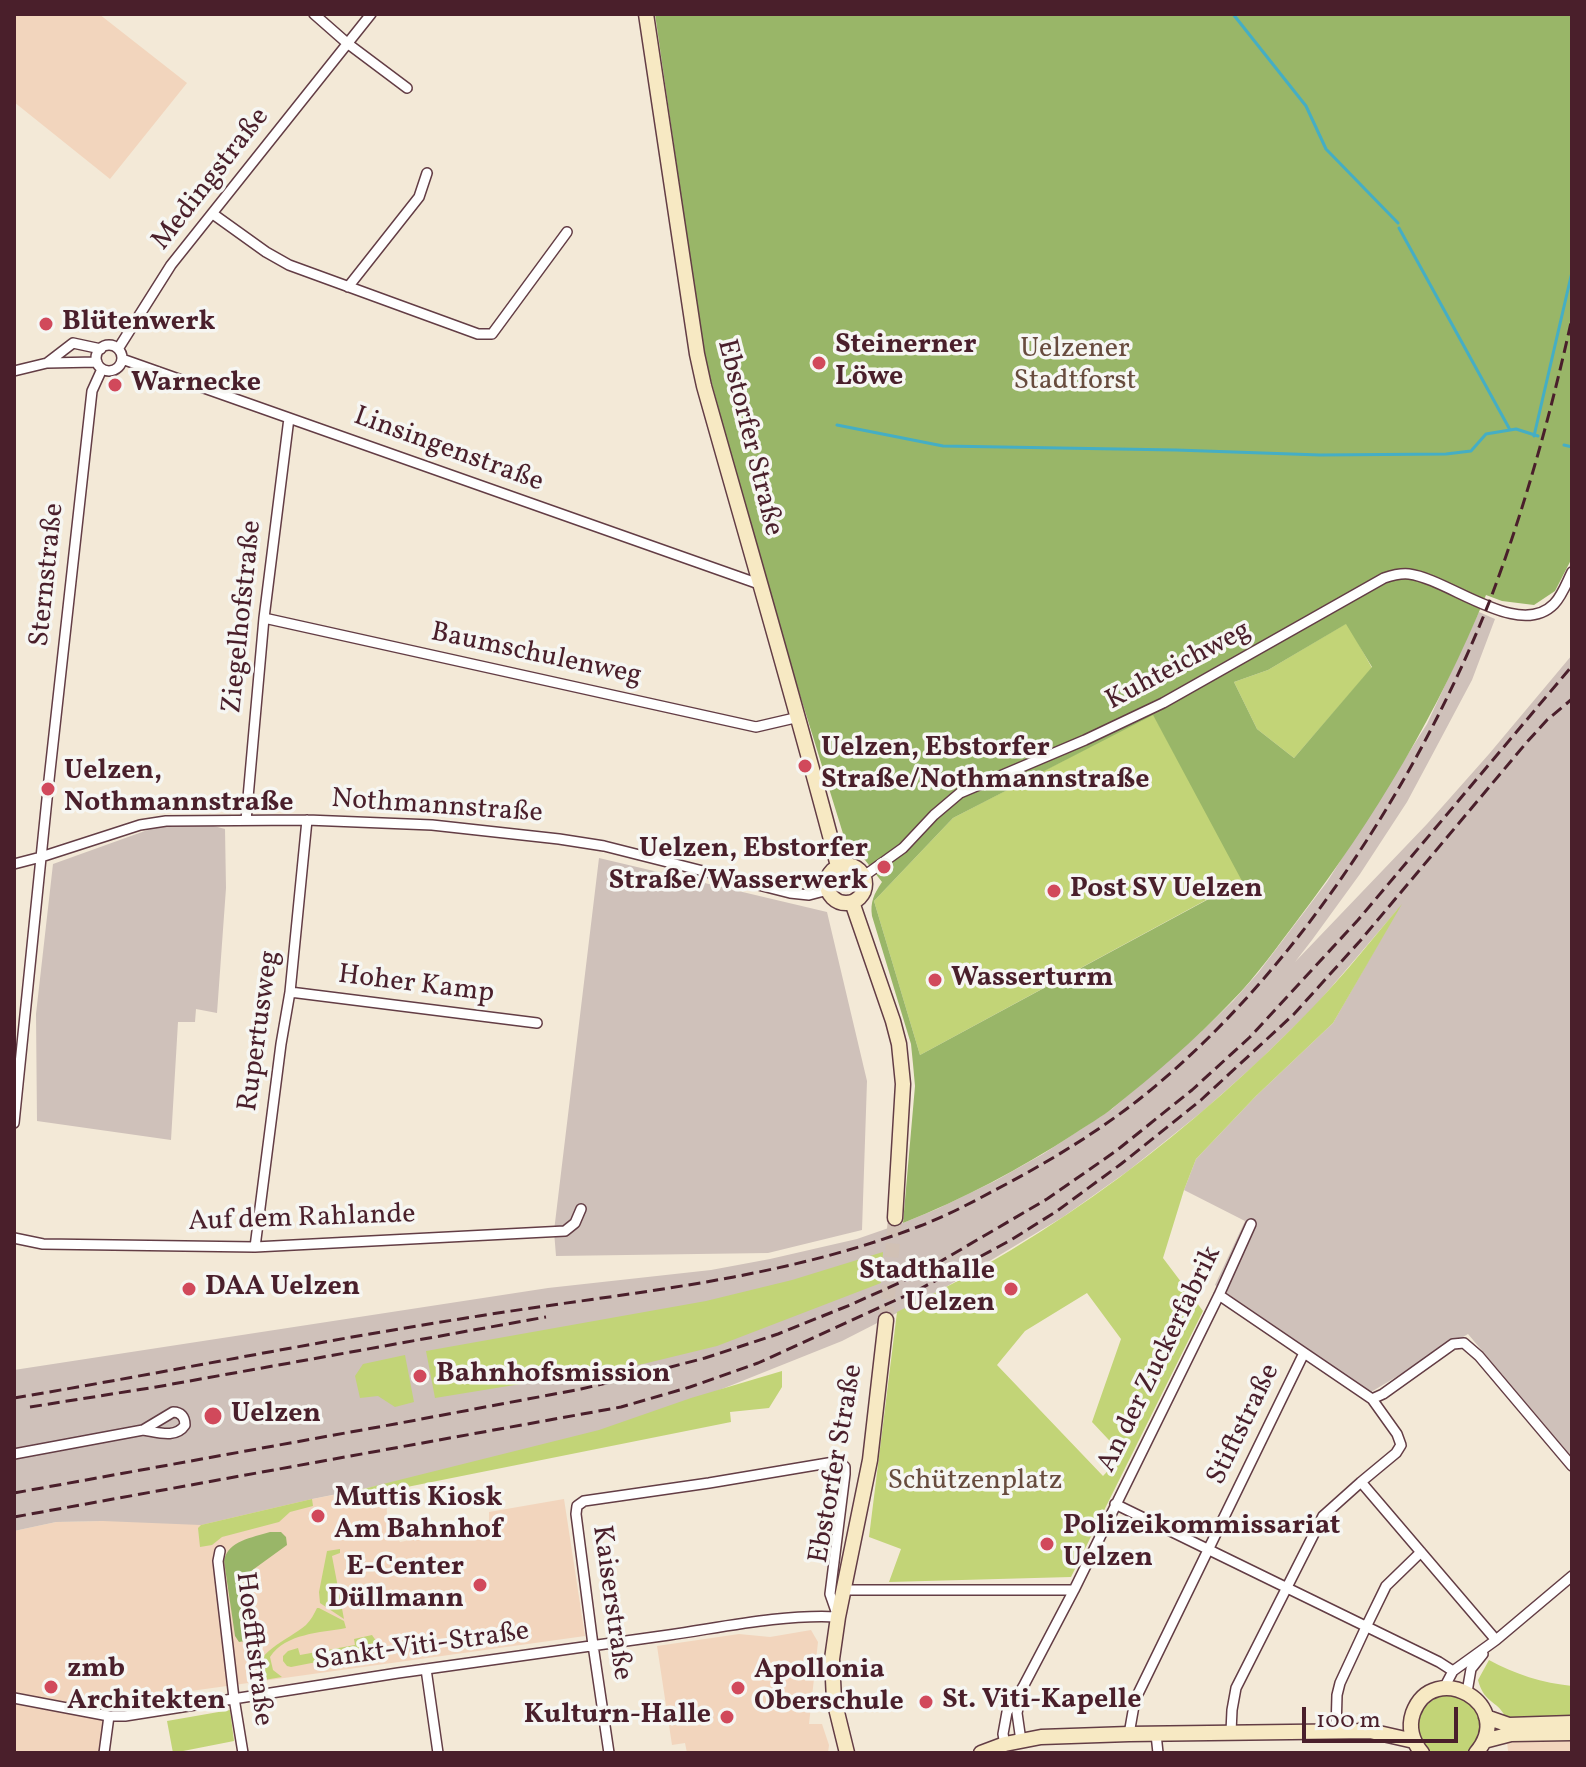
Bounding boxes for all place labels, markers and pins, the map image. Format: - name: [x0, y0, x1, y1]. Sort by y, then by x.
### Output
- place label: Blütenwerk: [62, 307, 215, 341]
- marker: Blütenwerk: [37, 315, 55, 333]
- place label: Steinerner Löwe: [835, 330, 976, 396]
- marker: Steinerner Löwe: [810, 354, 828, 372]
- place label: Warnecke: [131, 368, 261, 402]
- marker: Warnecke: [106, 376, 124, 394]
- place label: Uelzen, Ebstorfer Straße/Nothmannstraße: [821, 733, 1150, 799]
- place label: Uelzen, Nothmannstraße: [64, 756, 294, 822]
- marker: Uelzen, Ebstorfer Straße/Nothmannstraße: [796, 757, 814, 775]
- marker: Uelzen, Nothmannstraße: [39, 780, 57, 798]
- place label: Uelzen, Ebstorfer Straße/Wasserwerk: [608, 834, 868, 900]
- marker: Uelzen, Ebstorfer Straße/Wasserwerk: [875, 858, 893, 876]
- place label: Post SV Uelzen: [1070, 874, 1263, 908]
- marker: Post SV Uelzen: [1045, 882, 1063, 900]
- place label: Wasserturm: [951, 963, 1113, 997]
- marker: Wasserturm: [926, 971, 944, 989]
- place label: Stadthalle Uelzen: [859, 1256, 995, 1322]
- place label: DAA Uelzen: [205, 1272, 360, 1306]
- marker: DAA Uelzen: [180, 1280, 198, 1298]
- marker: Stadthalle Uelzen: [1002, 1280, 1020, 1298]
- place label: Bahnhofsmission: [436, 1359, 671, 1393]
- marker: Bahnhofsmission: [411, 1367, 429, 1385]
- place label: Uelzen: [231, 1399, 321, 1433]
- marker: Uelzen: [202, 1405, 224, 1427]
- place label: Muttis Kiosk Am Bahnhof: [334, 1483, 503, 1549]
- marker: Muttis Kiosk Am Bahnhof: [309, 1507, 327, 1525]
- place label: Polizeikommissariat Uelzen: [1063, 1511, 1340, 1577]
- marker: Polizeikommissariat Uelzen: [1038, 1535, 1056, 1553]
- place label: E-Center Düllmann: [328, 1552, 464, 1618]
- marker: E-Center Düllmann: [471, 1576, 489, 1594]
- place label: zmb Architekten: [67, 1654, 226, 1720]
- place label: Apollonia Oberschule: [754, 1655, 904, 1721]
- marker: zmb Architekten: [42, 1678, 60, 1696]
- marker: Apollonia Oberschule: [729, 1679, 747, 1697]
- place label: St. Viti-Kapelle: [942, 1685, 1142, 1719]
- marker: St. Viti-Kapelle: [917, 1693, 935, 1711]
- place label: Kulturn-Halle: [524, 1700, 711, 1734]
- marker: Kulturn-Halle: [718, 1708, 736, 1726]

